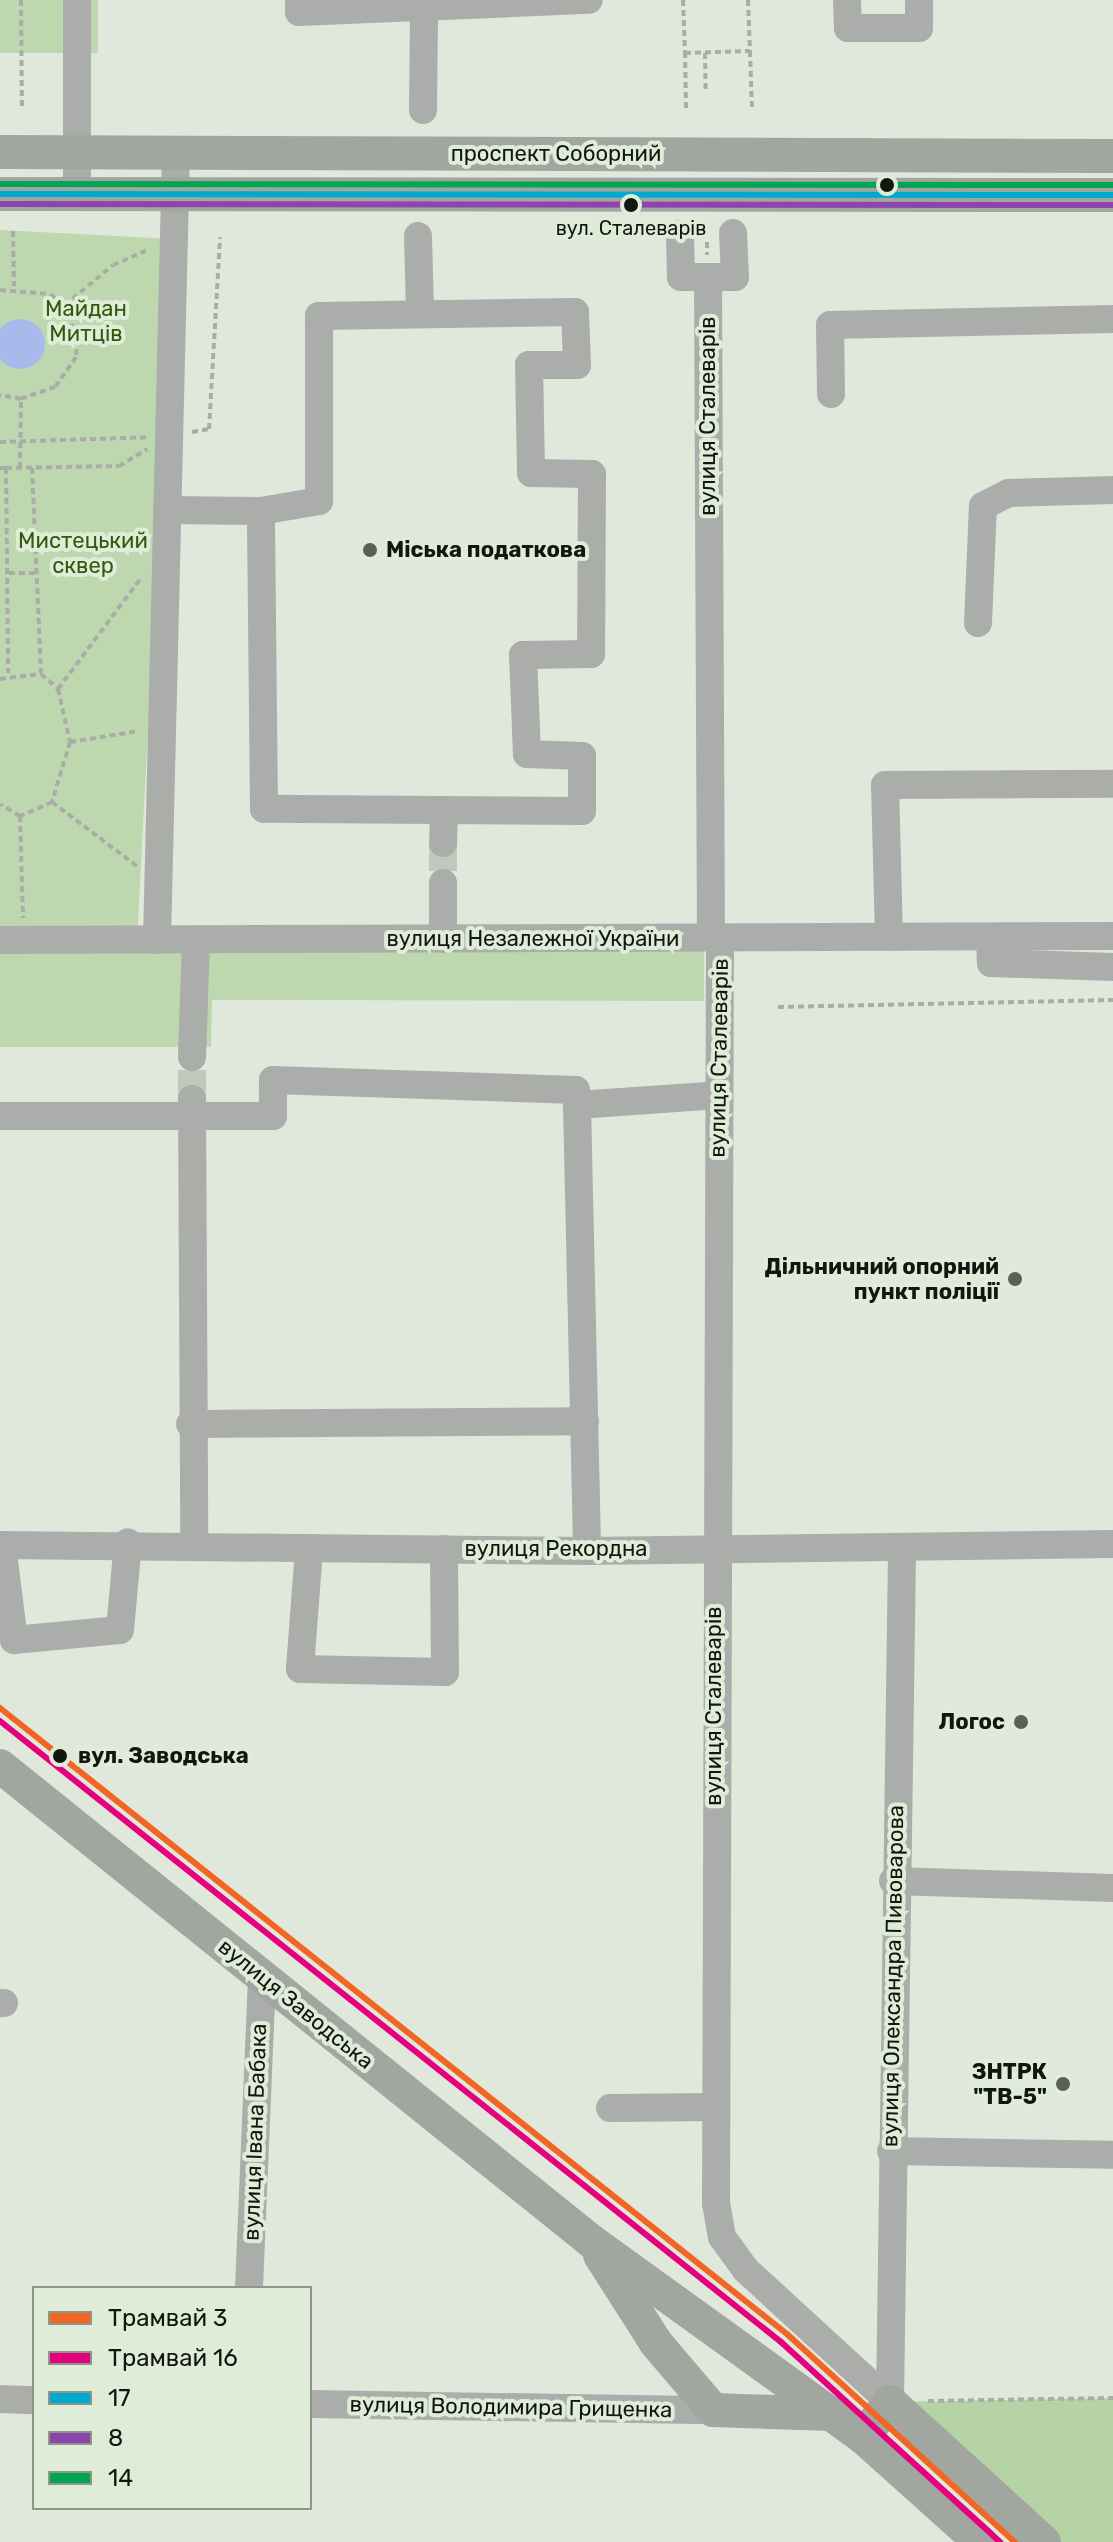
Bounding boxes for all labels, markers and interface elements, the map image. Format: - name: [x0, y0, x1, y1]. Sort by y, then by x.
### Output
- street label: проспект Соборний: [451, 141, 661, 167]
- unlabelled marker: [879, 177, 895, 193]
- marker: вул. Сталеварів: [623, 197, 639, 213]
- place label: вул. Сталеварів: [556, 216, 706, 240]
- park label: Майдан Митців: [45, 295, 127, 346]
- street label: вулиця Сталеварів: [695, 316, 721, 516]
- park label: Мистецький сквер: [18, 527, 148, 578]
- place label: Міська податкова: [386, 537, 586, 563]
- marker: Міська податкова: [361, 541, 379, 559]
- street label: вулиця Незалежної України: [387, 926, 679, 952]
- street label: вулиця Сталеварів: [704, 958, 734, 1158]
- place label: Дільничний опорний пункт поліції: [765, 1253, 999, 1304]
- marker: Дільничний опорний пункт поліції: [1006, 1270, 1024, 1288]
- street label: вулиця Рекордна: [464, 1536, 648, 1562]
- street label: вулиця Сталеварів: [701, 1606, 727, 1806]
- place label: Логос: [938, 1709, 1005, 1735]
- marker: Логос: [1012, 1713, 1030, 1731]
- place label: вул. Заводська: [78, 1743, 249, 1769]
- marker: вул. Заводська: [49, 1745, 71, 1767]
- street label: вулиця Олександра Пивоварова: [877, 1805, 909, 2147]
- street label: вулиця Заводська: [213, 1933, 379, 2075]
- street label: вулиця Івана Бабака: [238, 2023, 272, 2241]
- place label: ЗНТРК "ТВ-5": [972, 2058, 1047, 2110]
- marker: ЗНТРК "ТВ-5": [1054, 2075, 1072, 2093]
- legend: [32, 2286, 312, 2510]
- text: Трамвай 3: [108, 2304, 227, 2332]
- text: Трамвай 16: [108, 2344, 238, 2372]
- text: 17: [108, 2384, 131, 2412]
- street label: вулиця Володимира Грищенка: [349, 2391, 673, 2423]
- text: 8: [108, 2424, 123, 2452]
- text: 14: [108, 2464, 133, 2492]

